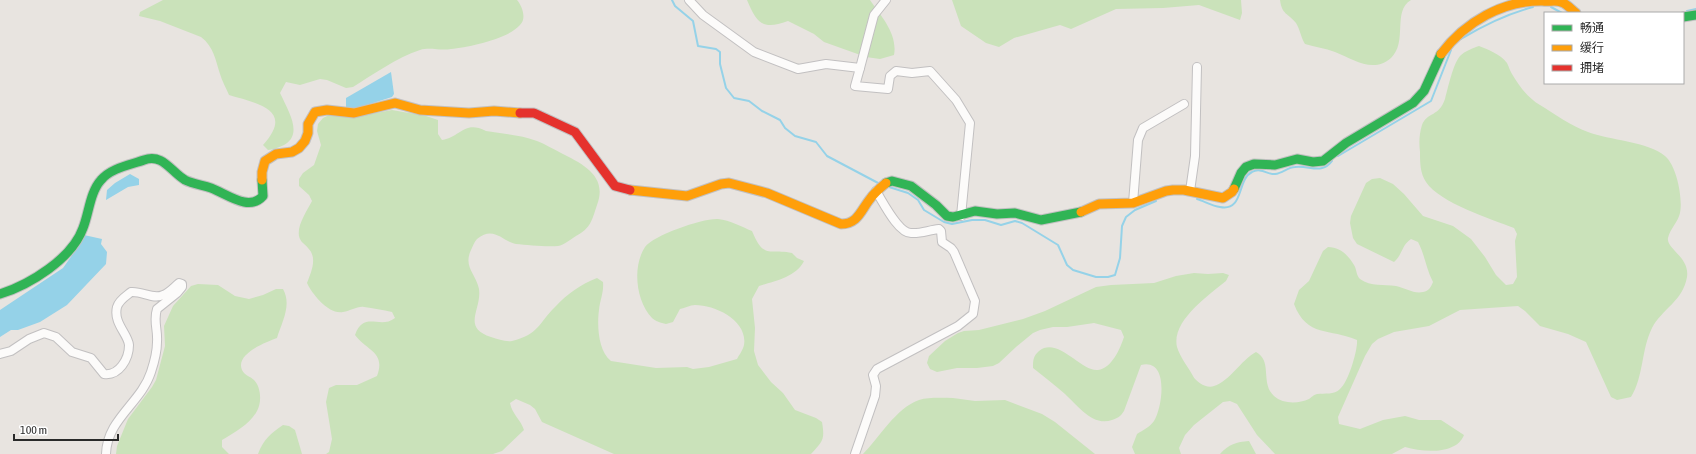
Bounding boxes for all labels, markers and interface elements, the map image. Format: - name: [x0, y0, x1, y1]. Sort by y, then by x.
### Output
- legend: [1544, 12, 1684, 84]
- text: 畅通: [1580, 21, 1604, 35]
- text: 缓行: [1580, 41, 1604, 55]
- text: 拥堵: [1580, 61, 1604, 75]
- scale bar: [14, 416, 118, 442]
- text: 100 m: [20, 423, 47, 437]

